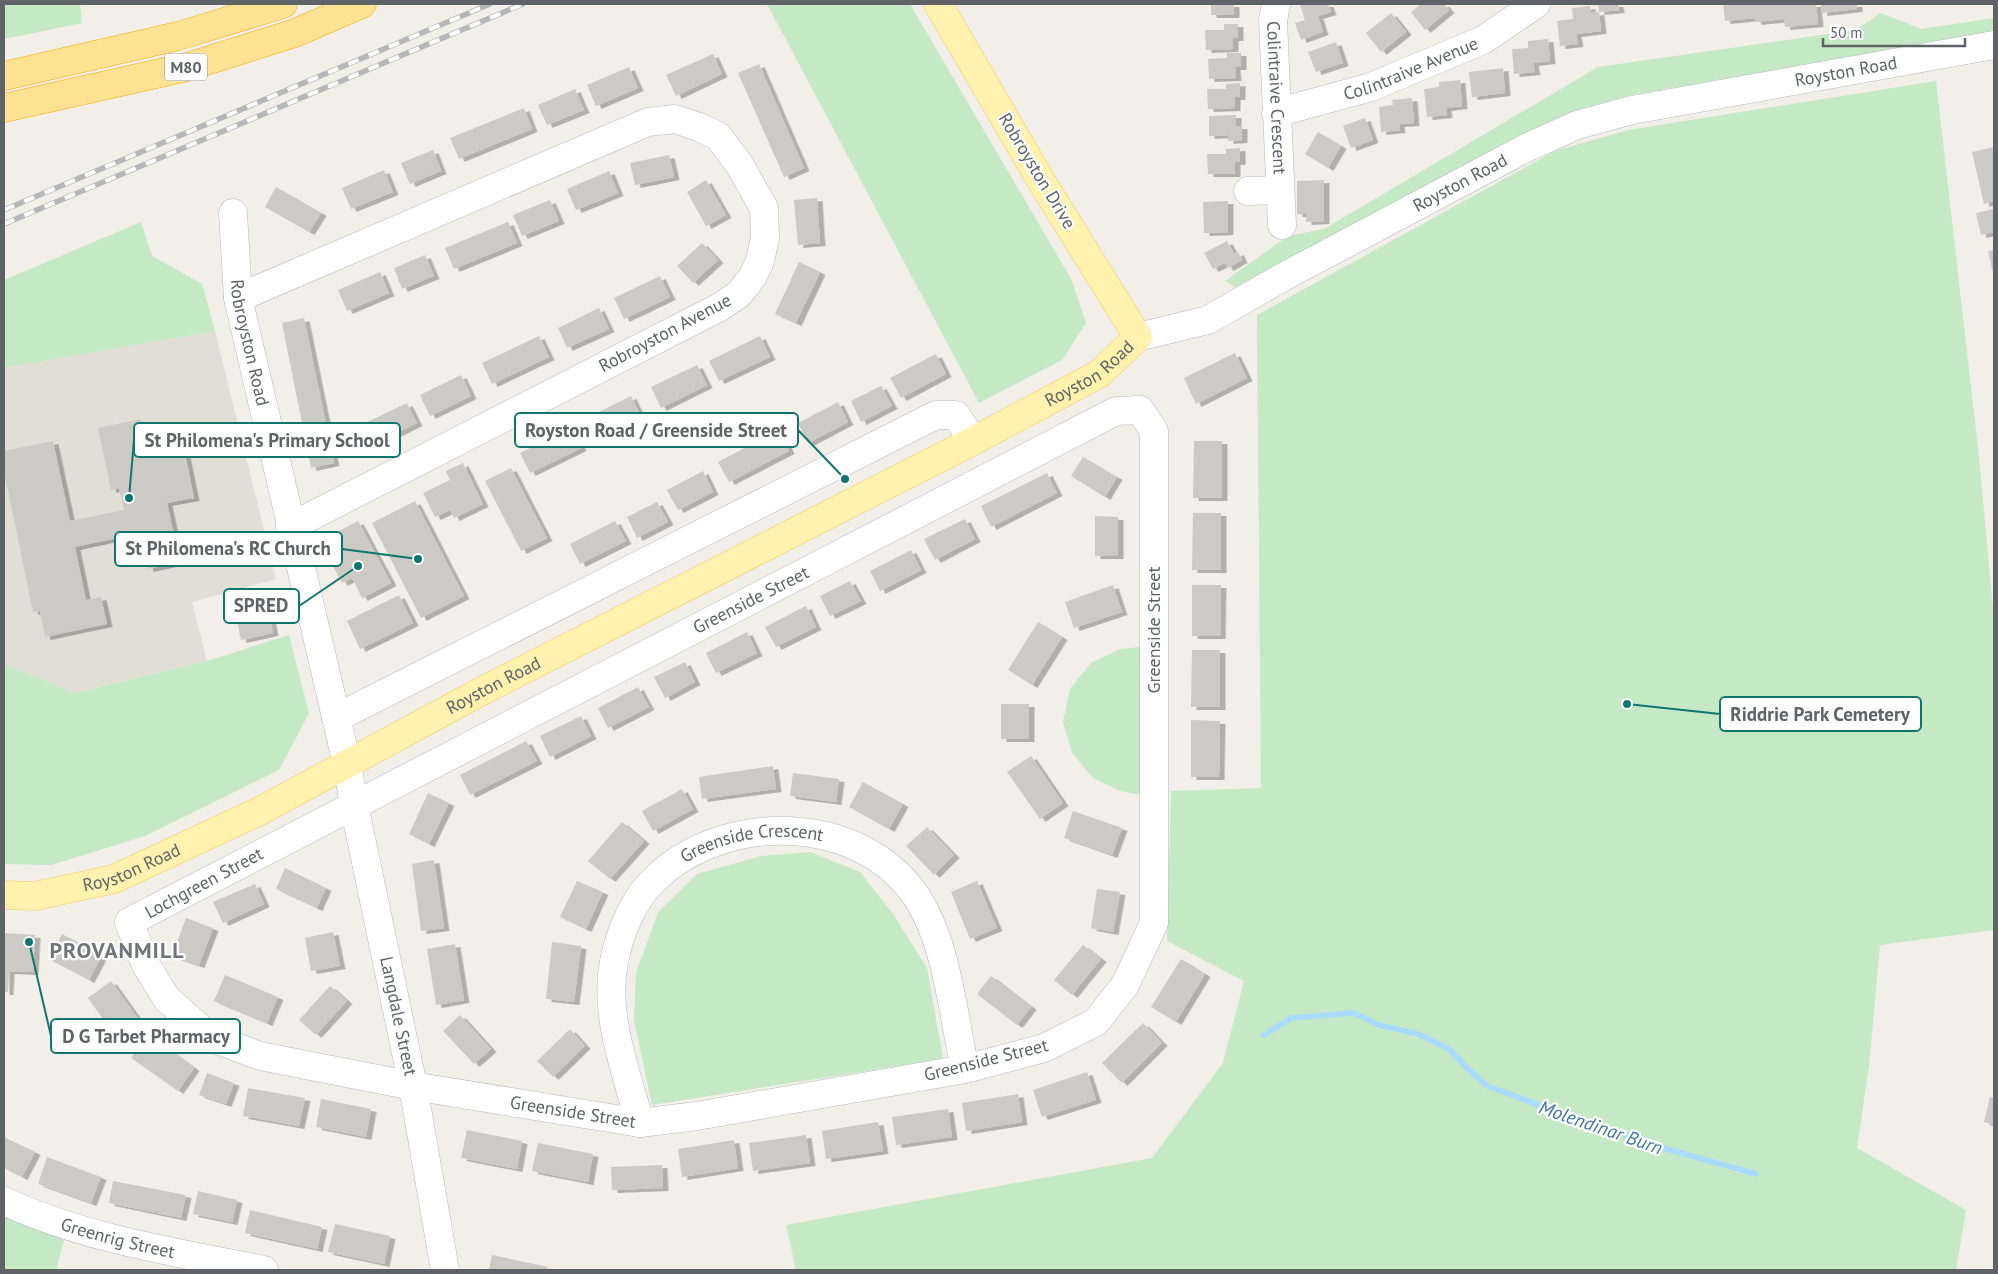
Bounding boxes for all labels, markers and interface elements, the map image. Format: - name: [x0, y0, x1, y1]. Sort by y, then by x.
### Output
- scale bar: [1823, 15, 1966, 47]
- street label: Colintraive Crescent: [1262, 21, 1292, 175]
- text: 50 m: [1830, 23, 1863, 42]
- street label: Colintraive Avenue: [1341, 31, 1481, 105]
- street label: Royston Road: [1793, 51, 1899, 92]
- road number: M80: [165, 54, 207, 80]
- street label: Robroyston Drive: [994, 109, 1081, 233]
- street label: Royston Road: [1409, 148, 1511, 217]
- street label: Robroyston Road: [226, 279, 275, 408]
- street label: Robroyston Avenue: [595, 288, 735, 377]
- street label: Royston Road: [1041, 335, 1138, 412]
- callout: Royston Road / Greenside Street: [515, 413, 798, 447]
- text: Royston Road / Greenside Street: [525, 418, 787, 442]
- callout: St Philomena's Primary School: [134, 423, 400, 457]
- text: St Philomena's Primary School: [144, 428, 390, 452]
- callout: St Philomena's RC Church: [115, 532, 342, 566]
- text: St Philomena's RC Church: [125, 536, 331, 560]
- street label: Greenside Street: [689, 560, 813, 639]
- street label: Greenside Street: [1142, 566, 1165, 694]
- callout: SPRED: [224, 589, 299, 623]
- text: SPRED: [234, 593, 288, 617]
- street label: Royston Road: [442, 651, 545, 719]
- callout: Riddrie Park Cemetery: [1720, 697, 1921, 731]
- text: Riddrie Park Cemetery: [1730, 702, 1911, 726]
- street label: Greenside Crescent: [676, 819, 826, 868]
- street label: Royston Road: [81, 838, 184, 896]
- street label: Lochgreen Street: [141, 842, 267, 923]
- district label: PROVANMILL: [49, 936, 185, 964]
- street label: Langdale Street: [375, 954, 423, 1078]
- callout: D G Tarbet Pharmacy: [51, 1019, 240, 1053]
- text: D G Tarbet Pharmacy: [62, 1024, 231, 1048]
- street label: Greenside Street: [921, 1033, 1050, 1086]
- street label: Greenside Street: [509, 1090, 638, 1133]
- water label: Molendinar Burn: [1536, 1095, 1666, 1159]
- street label: Greenrig Street: [58, 1212, 177, 1263]

